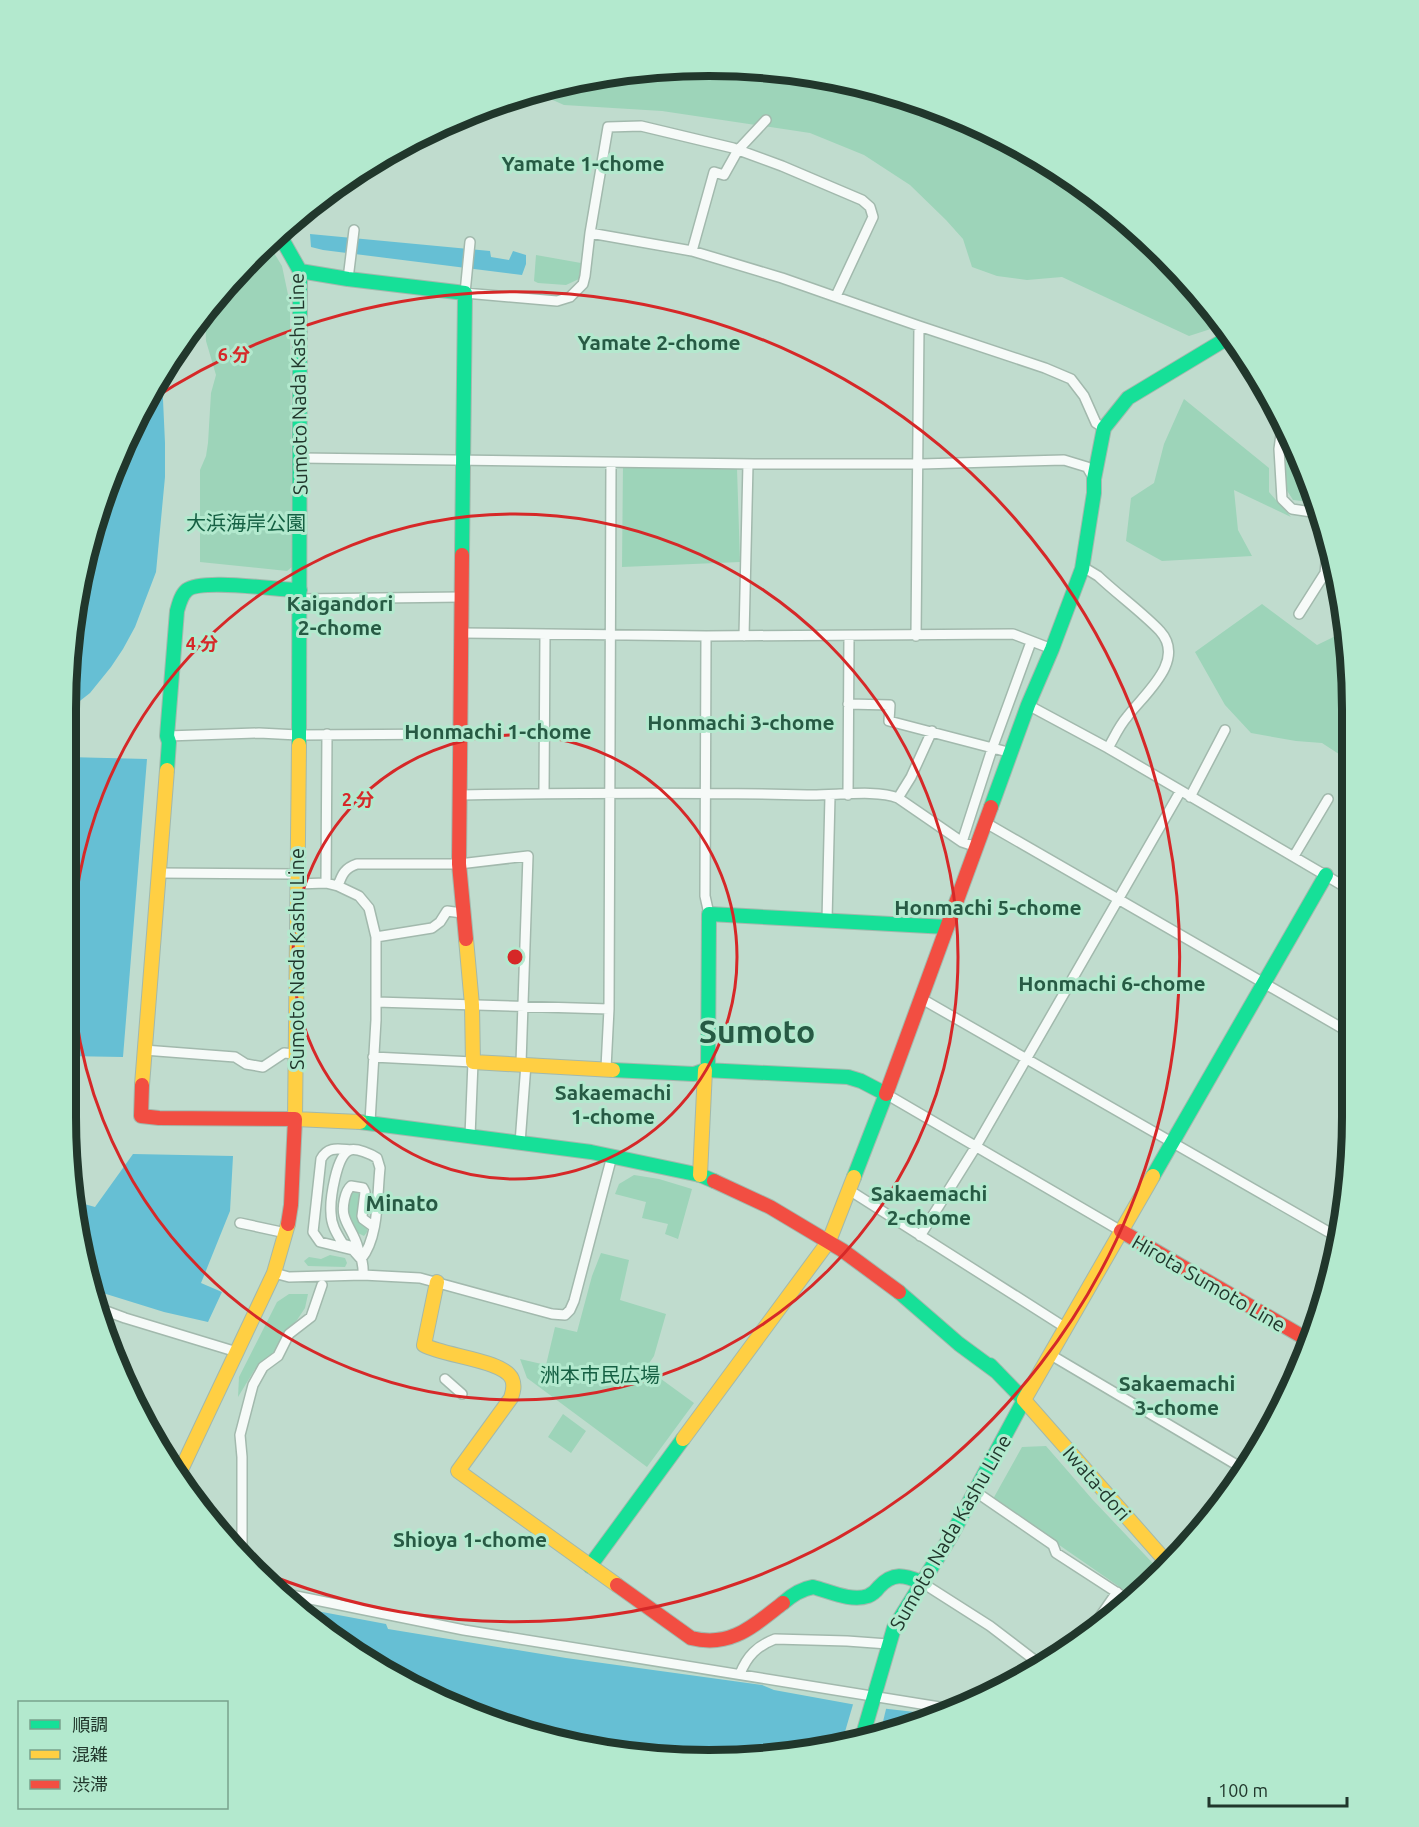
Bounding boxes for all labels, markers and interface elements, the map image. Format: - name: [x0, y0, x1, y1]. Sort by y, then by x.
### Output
- district label: Yamate 1-chome: [501, 151, 665, 175]
- street label: Sumoto Nada Kashu Line: [285, 273, 311, 495]
- district label: Yamate 2-chome: [577, 330, 741, 354]
- text: 6 分: [218, 344, 250, 364]
- park label: 大浜海岸公園: [186, 511, 306, 534]
- district label: Kaigandori 2-chome: [287, 591, 393, 639]
- text: 4 分: [186, 633, 218, 653]
- district label: Honmachi 3-chome: [647, 710, 835, 734]
- district label: Honmachi 1-chome: [404, 719, 592, 743]
- text: 2 分: [342, 789, 374, 809]
- street label: Sumoto Nada Kashu Line: [285, 848, 308, 1070]
- district label: Honmachi 5-chome: [894, 895, 1082, 919]
- centre of rings: [505, 947, 525, 967]
- district label: Honmachi 6-chome: [1018, 971, 1206, 995]
- district label: Sumoto: [699, 1013, 815, 1049]
- district label: Sakaemachi 1-chome: [555, 1080, 671, 1128]
- district label: Sakaemachi 2-chome: [871, 1181, 987, 1229]
- district label: Minato: [366, 1190, 438, 1215]
- street label: Hirota Sumoto Line: [1128, 1230, 1290, 1336]
- park label: 洲本市民広場: [540, 1363, 660, 1386]
- district label: Sakaemachi 3-chome: [1119, 1371, 1235, 1419]
- street label: Sumoto Nada Kashu Line: [885, 1430, 1015, 1634]
- street label: Iwata-dori: [1059, 1441, 1135, 1525]
- district label: Shioya 1-chome: [393, 1527, 547, 1551]
- legend: [18, 1701, 228, 1809]
- text: 順調: [72, 1714, 108, 1734]
- text: 混雑: [72, 1744, 108, 1764]
- scale bar: [1209, 1770, 1347, 1808]
- text: 渋滞: [72, 1774, 108, 1794]
- text: 100 m: [1218, 1780, 1268, 1800]

